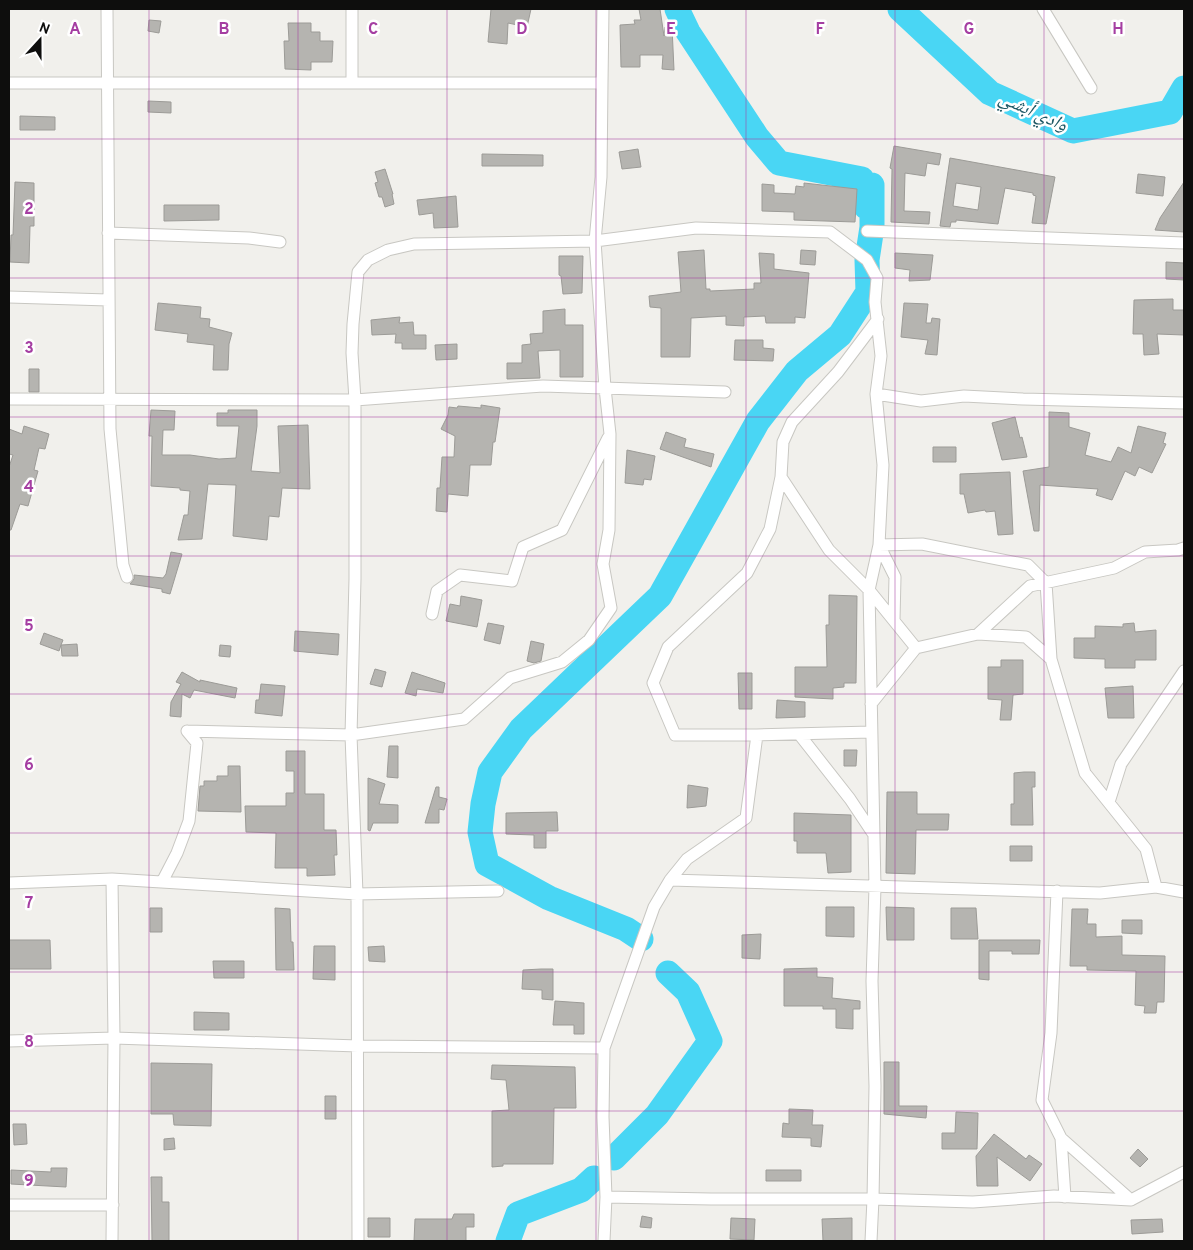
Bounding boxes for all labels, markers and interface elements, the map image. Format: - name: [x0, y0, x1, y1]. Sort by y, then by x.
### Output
- north arrow: [15, 15, 65, 65]
- text: N: [36, 20, 52, 39]
- text: A: [69, 20, 81, 40]
- text: B: [218, 20, 230, 40]
- text: C: [368, 20, 378, 40]
- text: D: [516, 20, 528, 40]
- text: E: [666, 20, 676, 40]
- text: F: [815, 20, 825, 40]
- text: G: [964, 20, 974, 40]
- text: H: [1112, 20, 1124, 40]
- water label: وادي أبشي: [994, 86, 1071, 139]
- text: 2: [24, 200, 34, 220]
- text: 3: [24, 339, 34, 359]
- text: 4: [24, 478, 34, 498]
- text: 5: [24, 617, 34, 637]
- text: 6: [24, 756, 34, 776]
- text: 7: [25, 894, 33, 914]
- text: 8: [24, 1033, 34, 1053]
- text: 9: [24, 1172, 34, 1192]

